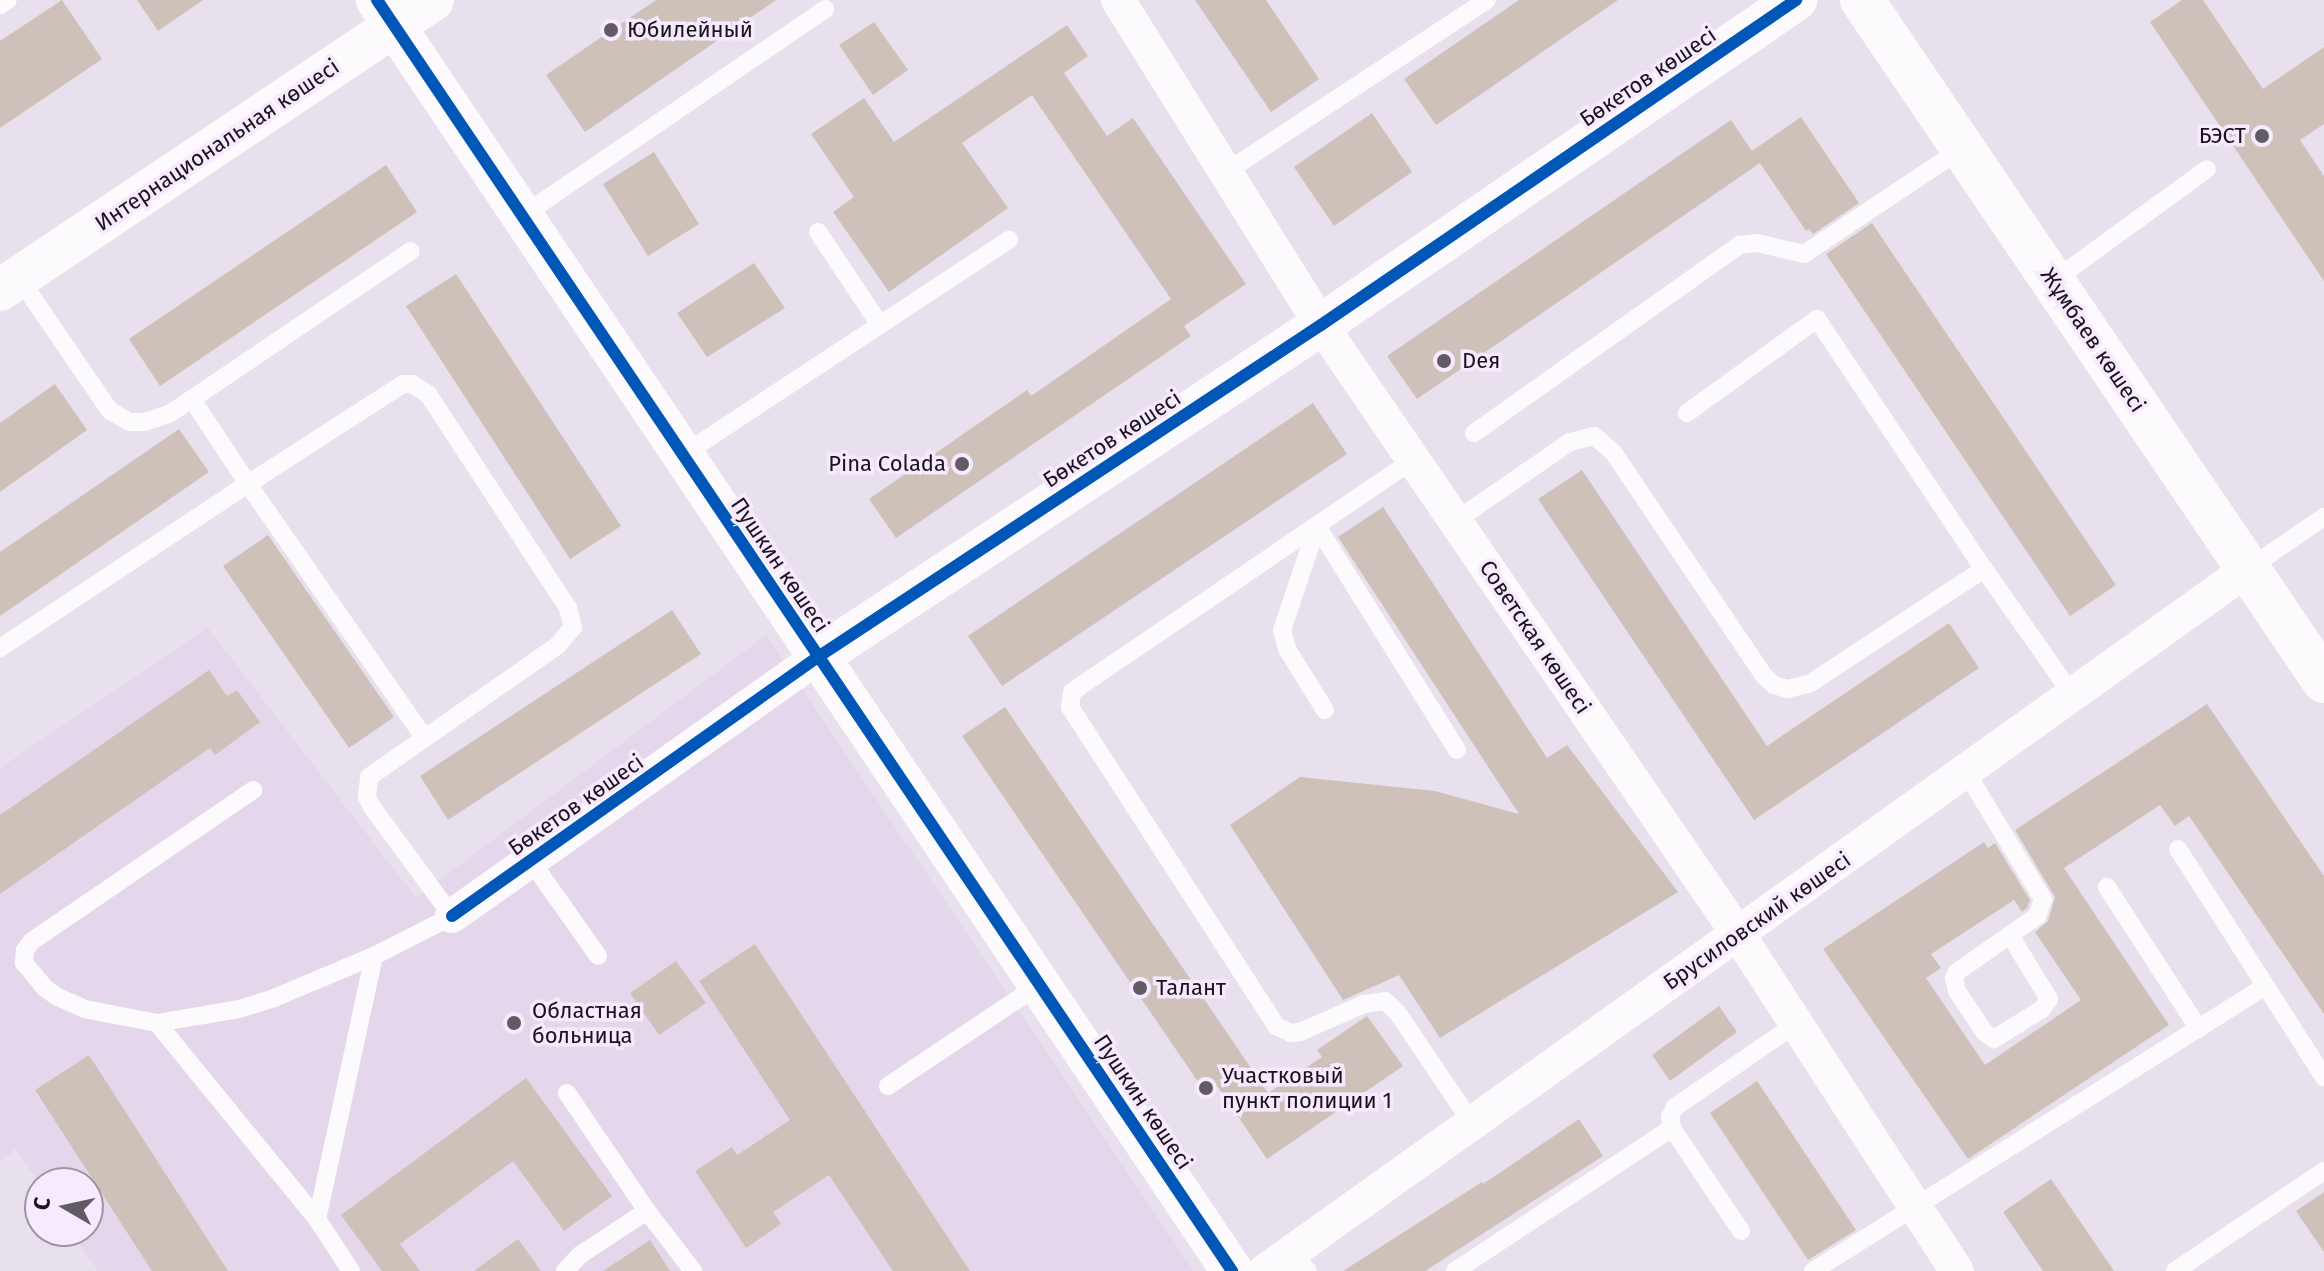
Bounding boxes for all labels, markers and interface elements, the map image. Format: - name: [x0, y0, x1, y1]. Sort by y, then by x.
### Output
- place label: Юбилейный: [627, 17, 753, 43]
- marker: Юбилейный: [602, 21, 620, 39]
- street label: Бөкетов көшесі: [1575, 22, 1721, 132]
- street label: Интернациональная көшесі: [90, 53, 344, 237]
- place label: БЭСТ: [2199, 123, 2246, 149]
- marker: БЭСТ: [2253, 127, 2271, 145]
- street label: Жұмбаев көшесі: [2035, 263, 2151, 417]
- place label: Deя: [1462, 348, 1500, 374]
- marker: Deя: [1433, 350, 1455, 372]
- street label: Бөкетов көшесі: [1038, 385, 1186, 493]
- place label: Pina Colada: [828, 451, 946, 477]
- marker: Pina Colada: [953, 455, 971, 473]
- street label: Пушкин көшесі: [725, 493, 835, 637]
- street label: Советская көшесі: [1474, 555, 1596, 719]
- street label: Бөкетов көшесі: [503, 749, 649, 861]
- street label: Брусиловский көшесі: [1658, 846, 1856, 996]
- place label: Талант: [1156, 975, 1226, 1001]
- marker: Талант: [1131, 979, 1149, 997]
- place label: Областная больница: [532, 997, 642, 1048]
- marker: Областная больница: [503, 1012, 525, 1034]
- street label: Пушкин көшесі: [1088, 1030, 1198, 1174]
- place label: Участковый пункт полиции 1: [1222, 1062, 1392, 1114]
- marker: Участковый пункт полиции 1: [1197, 1079, 1215, 1097]
- north arrow: [24, 1167, 104, 1247]
- text: С: [27, 1195, 56, 1212]

